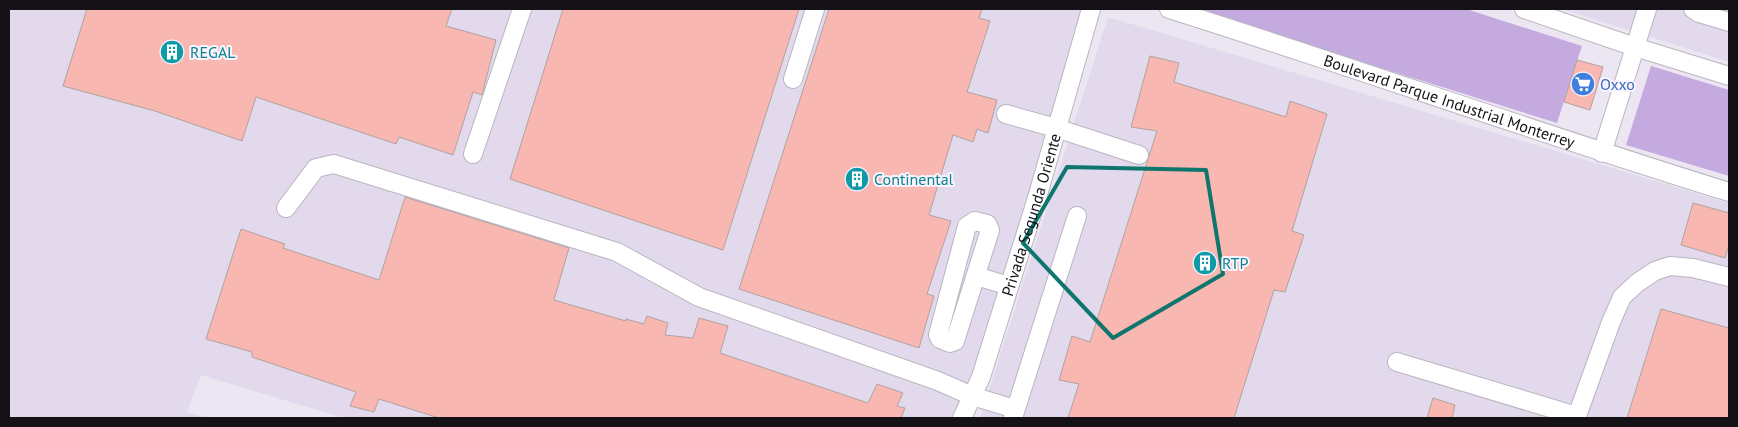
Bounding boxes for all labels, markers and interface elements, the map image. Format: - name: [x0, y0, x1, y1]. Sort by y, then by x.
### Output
- building icon: REGAL: [159, 39, 185, 65]
- place label: REGAL: [190, 42, 236, 62]
- street label: Boulevard Parque Industrial Monterrey: [1321, 50, 1578, 152]
- supermarket icon: Oxxo: [1570, 71, 1596, 97]
- place label: Oxxo: [1600, 74, 1635, 94]
- street label: Privada Segunda Oriente: [997, 131, 1065, 299]
- building icon: Continental: [844, 166, 870, 192]
- place label: Continental: [874, 169, 954, 189]
- building icon: RTP: [1192, 250, 1218, 276]
- place label: RTP: [1222, 253, 1248, 273]

